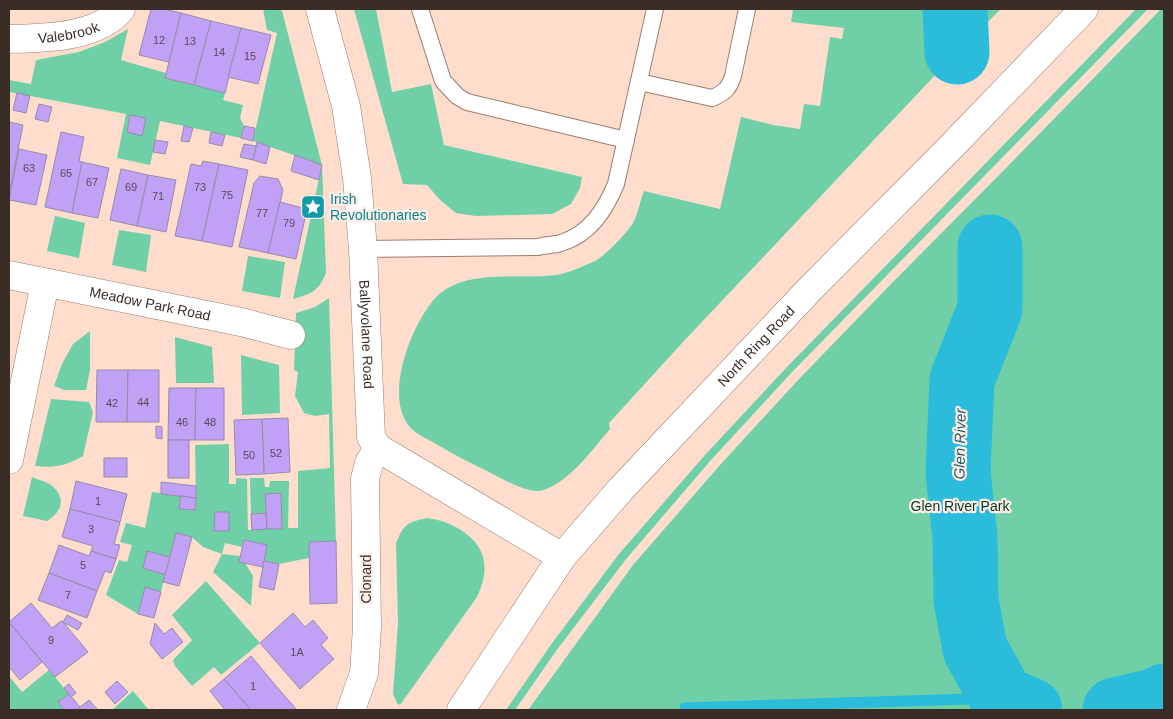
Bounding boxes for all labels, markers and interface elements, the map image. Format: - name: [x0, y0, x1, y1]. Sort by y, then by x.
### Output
- street label: Valebrook: [37, 18, 103, 46]
- house number: 12: [153, 34, 165, 46]
- house number: 13: [184, 35, 196, 47]
- house number: 14: [213, 46, 225, 58]
- house number: 15: [244, 50, 256, 62]
- house number: 63: [23, 162, 35, 174]
- house number: 65: [60, 167, 72, 179]
- house number: 67: [86, 176, 98, 188]
- house number: 69: [125, 181, 137, 193]
- house number: 73: [194, 181, 206, 193]
- house number: 75: [221, 189, 233, 201]
- house number: 71: [152, 190, 164, 202]
- place label: Irish Revolutionaries: [330, 191, 427, 223]
- place icon: Irish Revolutionaries: [300, 194, 326, 220]
- house number: 77: [256, 207, 268, 219]
- house number: 79: [283, 217, 295, 229]
- street label: Ballyvolane Road: [356, 280, 377, 389]
- street label: Meadow Park Road: [88, 284, 212, 324]
- street label: North Ring Road: [714, 303, 798, 390]
- house number: 44: [137, 396, 149, 408]
- house number: 42: [106, 397, 118, 409]
- water label: Glen River: [950, 407, 969, 480]
- house number: 46: [176, 416, 188, 428]
- house number: 48: [204, 416, 216, 428]
- house number: 52: [270, 447, 282, 459]
- house number: 50: [243, 449, 255, 461]
- house number: 1: [95, 495, 101, 507]
- park label: Glen River Park: [911, 498, 1010, 514]
- house number: 3: [88, 523, 94, 535]
- street label: Clonard: [358, 554, 374, 604]
- house number: 5: [80, 559, 86, 571]
- house number: 7: [65, 589, 71, 601]
- house number: 9: [48, 634, 54, 646]
- house number: 1A: [290, 646, 304, 658]
- house number: 1: [250, 680, 256, 692]

